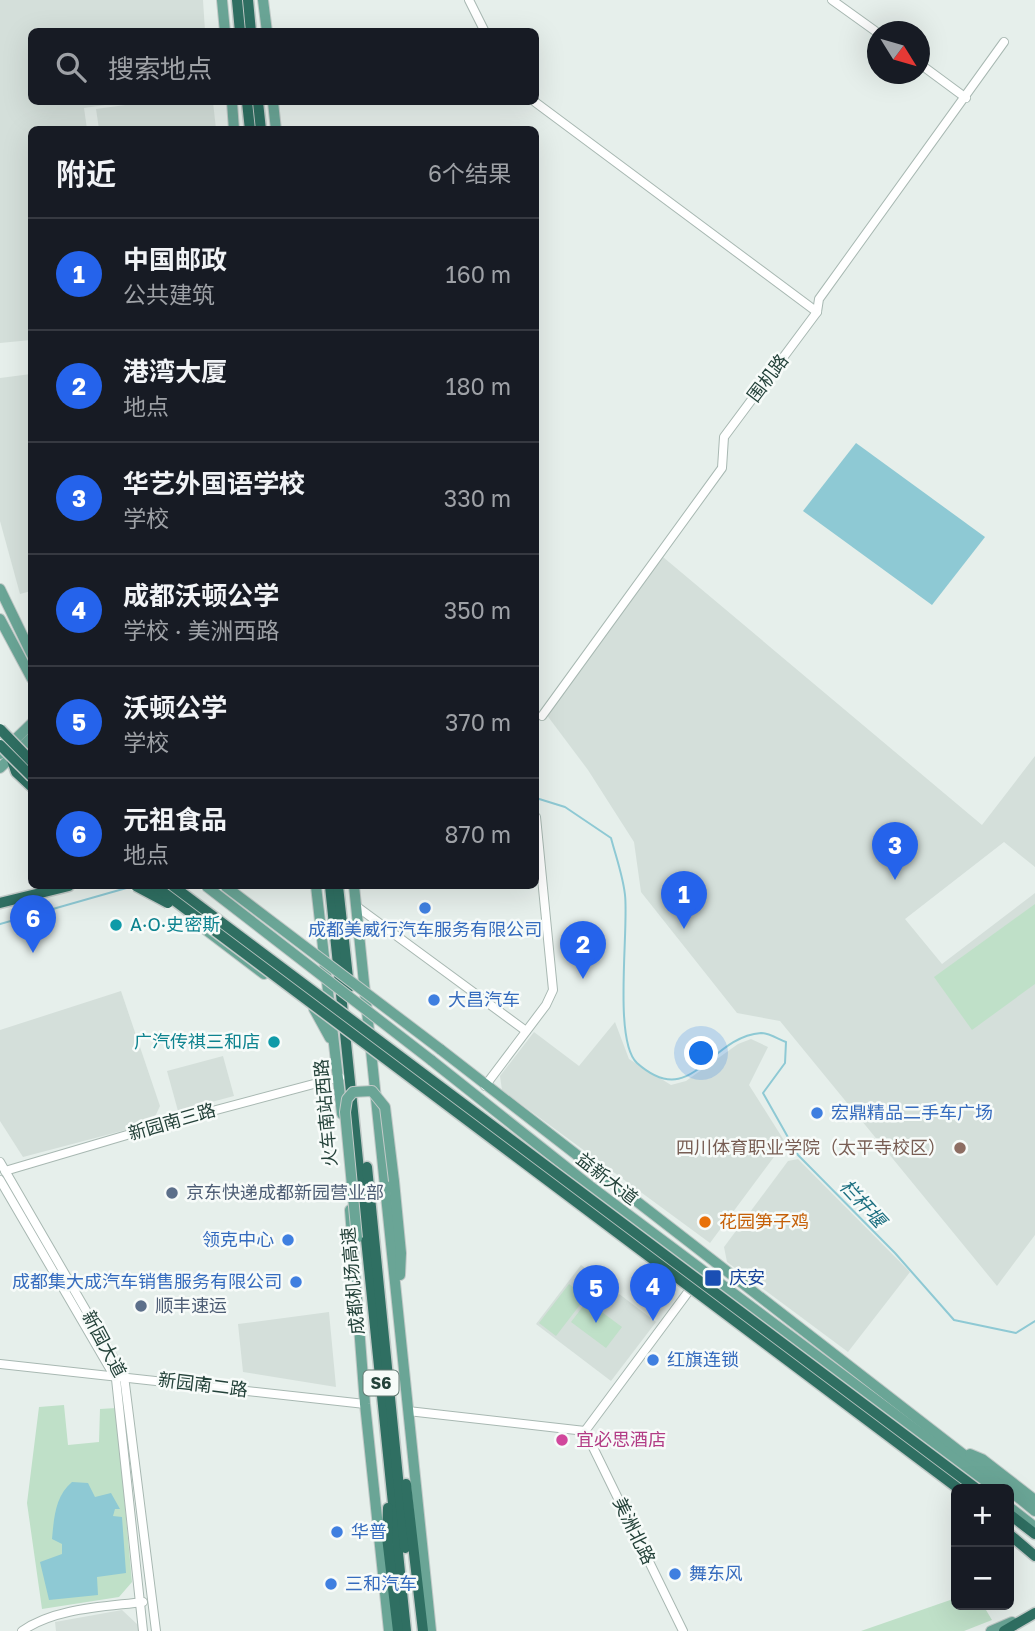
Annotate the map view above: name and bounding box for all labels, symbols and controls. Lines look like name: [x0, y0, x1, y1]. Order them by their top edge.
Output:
north arrow: [867, 21, 930, 84]
search box: [28, 28, 539, 105]
icon: search: [52, 48, 90, 86]
text: 搜索地点: [108, 53, 212, 84]
text: 附近: [56, 156, 116, 192]
text: 6个结果: [428, 159, 511, 187]
text: 中国邮政: [123, 244, 227, 275]
text: 1: [73, 260, 85, 288]
text: 160 m: [446, 260, 511, 288]
text: 公共建筑: [123, 280, 215, 308]
street label: 围机路: [742, 349, 792, 406]
text: 港湾大厦: [123, 356, 227, 387]
text: 2: [72, 372, 86, 400]
text: 180 m: [445, 372, 511, 400]
text: 地点: [123, 392, 169, 420]
text: 华艺外国语学校: [123, 468, 305, 499]
text: 3: [72, 484, 86, 512]
text: 330 m: [444, 484, 511, 512]
text: 学校: [123, 504, 169, 532]
text: 成都沃顿公学: [123, 580, 279, 611]
text: 4: [72, 596, 86, 624]
text: 350 m: [444, 596, 511, 624]
text: 学校 · 美洲西路: [123, 616, 279, 644]
text: 沃顿公学: [123, 692, 227, 723]
text: 5: [72, 708, 86, 736]
text: 370 m: [445, 708, 511, 736]
text: 学校: [123, 728, 169, 756]
text: 元祖食品: [123, 804, 227, 835]
text: 6: [72, 820, 86, 848]
text: 870 m: [444, 820, 511, 848]
pin: 3: [872, 822, 918, 880]
text: 地点: [123, 840, 169, 868]
pin: 1: [661, 871, 707, 929]
pin: 6: [10, 895, 56, 953]
marker: 成都美威行汽车服务有限公司: [417, 900, 433, 916]
place label: A·O·史密斯: [130, 913, 220, 935]
marker: A·O·史密斯: [108, 917, 124, 933]
place label: 成都美威行汽车服务有限公司: [308, 918, 542, 940]
pin: 2: [560, 921, 606, 979]
place label: 大昌汽车: [448, 988, 520, 1010]
marker: 大昌汽车: [426, 992, 442, 1008]
place label: 广汽传祺三和店: [134, 1030, 260, 1052]
marker: 广汽传祺三和店: [266, 1034, 282, 1050]
your location: [684, 1036, 718, 1070]
street label: 火车南站西路: [309, 1058, 341, 1168]
street label: 新园南三路: [125, 1098, 218, 1144]
place label: 宏鼎精品二手车广场: [831, 1101, 993, 1123]
marker: 宏鼎精品二手车广场: [809, 1105, 825, 1121]
place label: 四川体育职业学院（太平寺校区）: [676, 1136, 946, 1158]
marker: 四川体育职业学院（太平寺校区）: [952, 1140, 968, 1156]
street label: 益新大道: [572, 1147, 643, 1209]
water label: 栏杆堰: [836, 1174, 893, 1234]
place label: 京东快递成都新园营业部: [186, 1181, 384, 1203]
marker: 京东快递成都新园营业部: [164, 1185, 180, 1201]
place label: 花园笋子鸡: [719, 1210, 809, 1232]
marker: 花园笋子鸡: [697, 1214, 713, 1230]
street label: 成都机场高速: [336, 1226, 368, 1336]
place label: 领克中心: [202, 1228, 274, 1250]
marker: 领克中心: [280, 1232, 296, 1248]
pin: 4: [630, 1263, 676, 1321]
pin: 5: [573, 1265, 619, 1323]
place label: 庆安: [729, 1266, 765, 1288]
marker: 庆安: [703, 1268, 723, 1288]
place label: 成都集大成汽车销售服务有限公司: [12, 1270, 282, 1292]
marker: 成都集大成汽车销售服务有限公司: [288, 1274, 304, 1290]
place label: 顺丰速运: [155, 1294, 227, 1316]
marker: 顺丰速运: [133, 1298, 149, 1314]
street label: 新园大道: [78, 1307, 131, 1380]
place label: 红旗连锁: [667, 1348, 739, 1370]
marker: 红旗连锁: [645, 1352, 661, 1368]
street label: 新园南二路: [157, 1368, 249, 1400]
road number: S6: [364, 1371, 398, 1396]
place label: 宜必思酒店: [576, 1428, 666, 1450]
marker: 宜必思酒店: [554, 1432, 570, 1448]
map controls: [951, 1484, 1014, 1610]
button: +: [951, 1484, 1014, 1547]
street label: 美洲北路: [609, 1493, 661, 1568]
place label: 华普: [351, 1520, 387, 1542]
marker: 华普: [329, 1524, 345, 1540]
button: −: [951, 1547, 1014, 1610]
place label: 舞东风: [689, 1562, 743, 1584]
marker: 舞东风: [667, 1566, 683, 1582]
place label: 三和汽车: [345, 1572, 417, 1594]
marker: 三和汽车: [323, 1576, 339, 1592]

